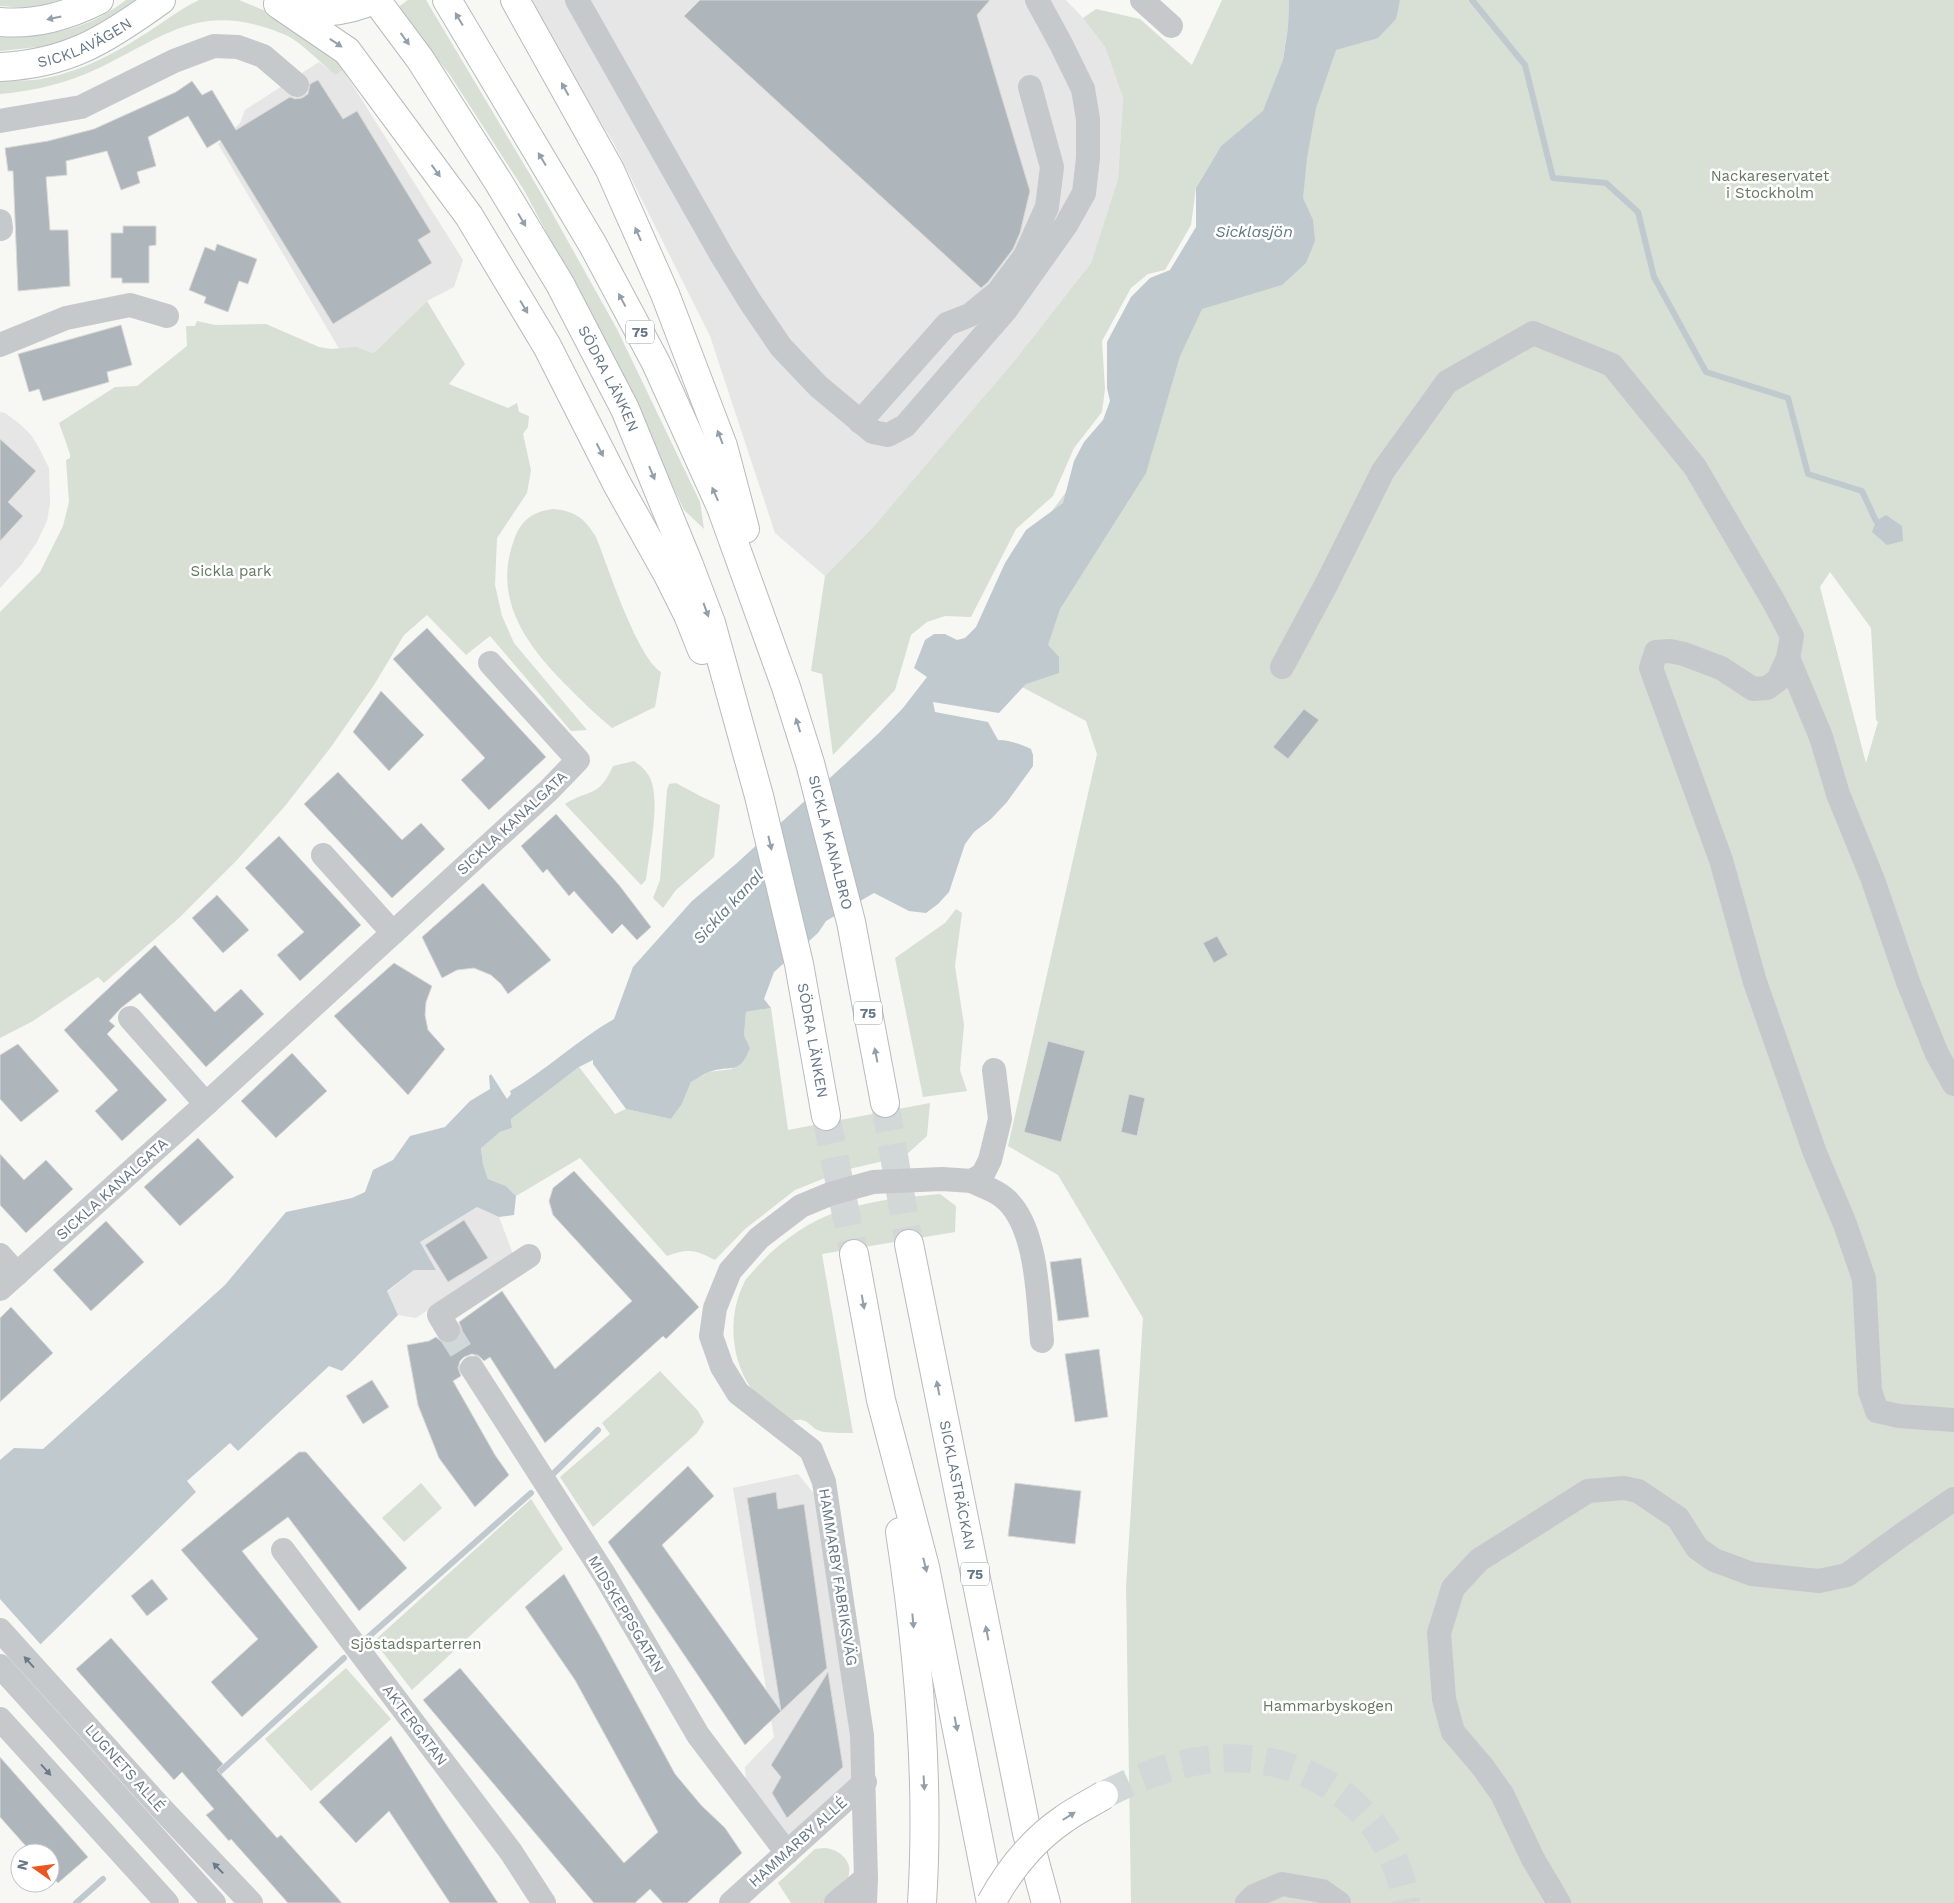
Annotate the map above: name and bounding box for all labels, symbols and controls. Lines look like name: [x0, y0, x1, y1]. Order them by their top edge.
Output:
one-way arrow: [454, 12, 463, 25]
street label: SICKLAVÄGEN: [36, 14, 135, 71]
one-way arrow: [46, 14, 61, 22]
one-way arrow: [400, 32, 410, 46]
one-way arrow: [329, 38, 343, 48]
one-way arrow: [561, 81, 569, 96]
one-way arrow: [538, 151, 546, 166]
one-way arrow: [430, 164, 441, 177]
park label: Nackareservatet i Stockholm: [1711, 167, 1830, 202]
one-way arrow: [517, 213, 526, 226]
water label: Sicklasjön: [1215, 222, 1293, 241]
one-way arrow: [634, 227, 642, 241]
one-way arrow: [618, 292, 626, 307]
one-way arrow: [519, 300, 528, 313]
road number: 75: [626, 321, 654, 344]
street label: SÖDRA LÄNKEN: [574, 323, 642, 434]
one-way arrow: [716, 429, 724, 444]
one-way arrow: [596, 443, 604, 458]
one-way arrow: [648, 466, 656, 480]
one-way arrow: [710, 487, 718, 501]
park label: Sickla park: [191, 562, 272, 580]
one-way arrow: [702, 603, 710, 618]
one-way arrow: [794, 718, 801, 733]
street label: SICKLA KANALGATA: [453, 767, 571, 879]
street label: SICKLA KANALBRO: [804, 773, 856, 912]
one-way arrow: [767, 835, 775, 850]
water label: Sickla kanal: [689, 866, 767, 948]
street label: SÖDRA LÄNKEN: [794, 982, 832, 1099]
road number: 75: [854, 1001, 882, 1024]
one-way arrow: [872, 1048, 880, 1063]
street label: SICKLA KANALGATA: [53, 1134, 172, 1244]
one-way arrow: [859, 1294, 867, 1309]
one-way arrow: [934, 1379, 942, 1395]
street label: SICKLASTRÄCKAN: [936, 1419, 979, 1552]
street label: HAMMARBY FABRIKSVÄG: [815, 1487, 861, 1667]
street label: MIDSKEPPSGATAN: [584, 1552, 668, 1676]
one-way arrow: [921, 1558, 929, 1573]
road number: 75: [961, 1562, 989, 1586]
one-way arrow: [909, 1613, 917, 1629]
one-way arrow: [983, 1626, 991, 1641]
park label: Sjöstadsparterren: [351, 1635, 481, 1653]
one-way arrow: [23, 1657, 35, 1669]
street label: AKTERGATAN: [379, 1681, 451, 1769]
park label: Hammarbyskogen: [1263, 1697, 1393, 1715]
one-way arrow: [953, 1717, 961, 1733]
street label: LUGNETS ALLÉ: [81, 1721, 169, 1815]
one-way arrow: [41, 1763, 52, 1776]
one-way arrow: [920, 1775, 928, 1791]
street label: HAMMARBY ALLÉ: [745, 1793, 851, 1891]
one-way arrow: [1063, 1811, 1076, 1820]
north arrow: [10, 1843, 60, 1893]
text: N: [13, 1858, 31, 1872]
one-way arrow: [212, 1862, 224, 1874]

